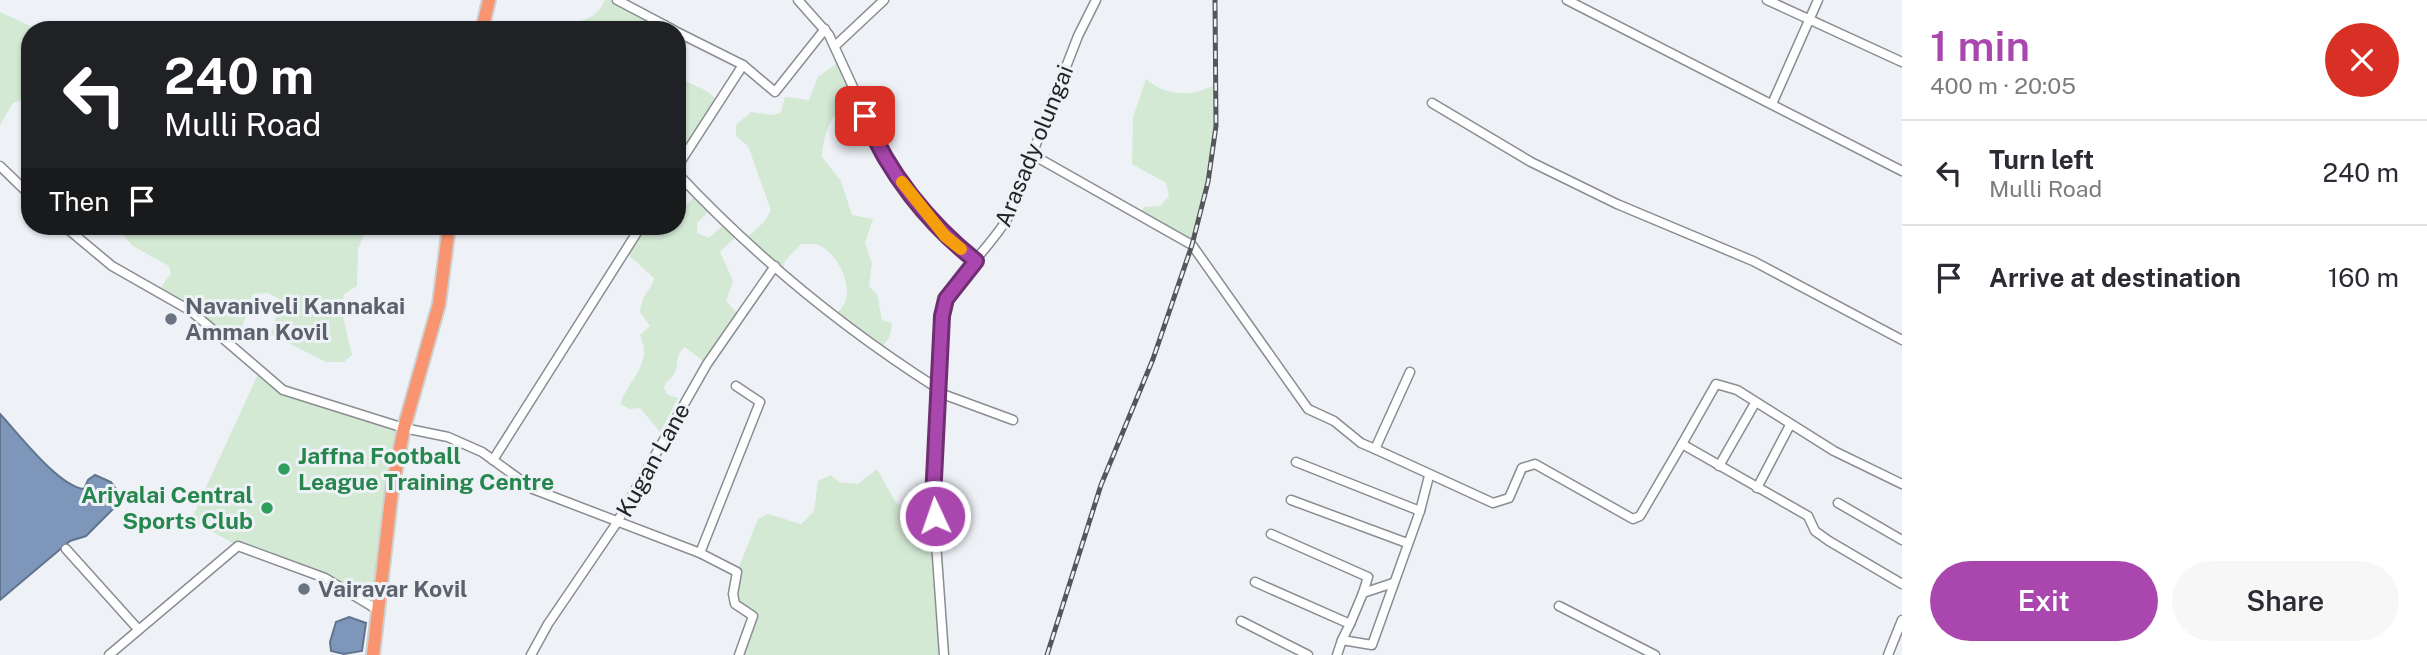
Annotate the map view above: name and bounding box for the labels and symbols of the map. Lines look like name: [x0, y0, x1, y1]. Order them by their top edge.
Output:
street label: Arasady olungai: [989, 61, 1078, 231]
pin: [835, 86, 895, 146]
place label: Navaniveli Kannakai Amman Kovil: [185, 292, 405, 345]
marker: Navaniveli Kannakai Amman Kovil: [163, 311, 179, 327]
street label: Kugan Lane: [610, 398, 695, 521]
place label: Jaffna Football League Training Centre: [298, 442, 554, 495]
marker: Jaffna Football League Training Centre: [276, 461, 292, 477]
position arrow: [898, 479, 972, 553]
place label: Ariyalai Central Sports Club: [81, 481, 253, 534]
marker: Ariyalai Central Sports Club: [259, 500, 275, 516]
place label: Vairavar Kovil: [318, 575, 468, 602]
marker: Vairavar Kovil: [296, 581, 312, 597]

